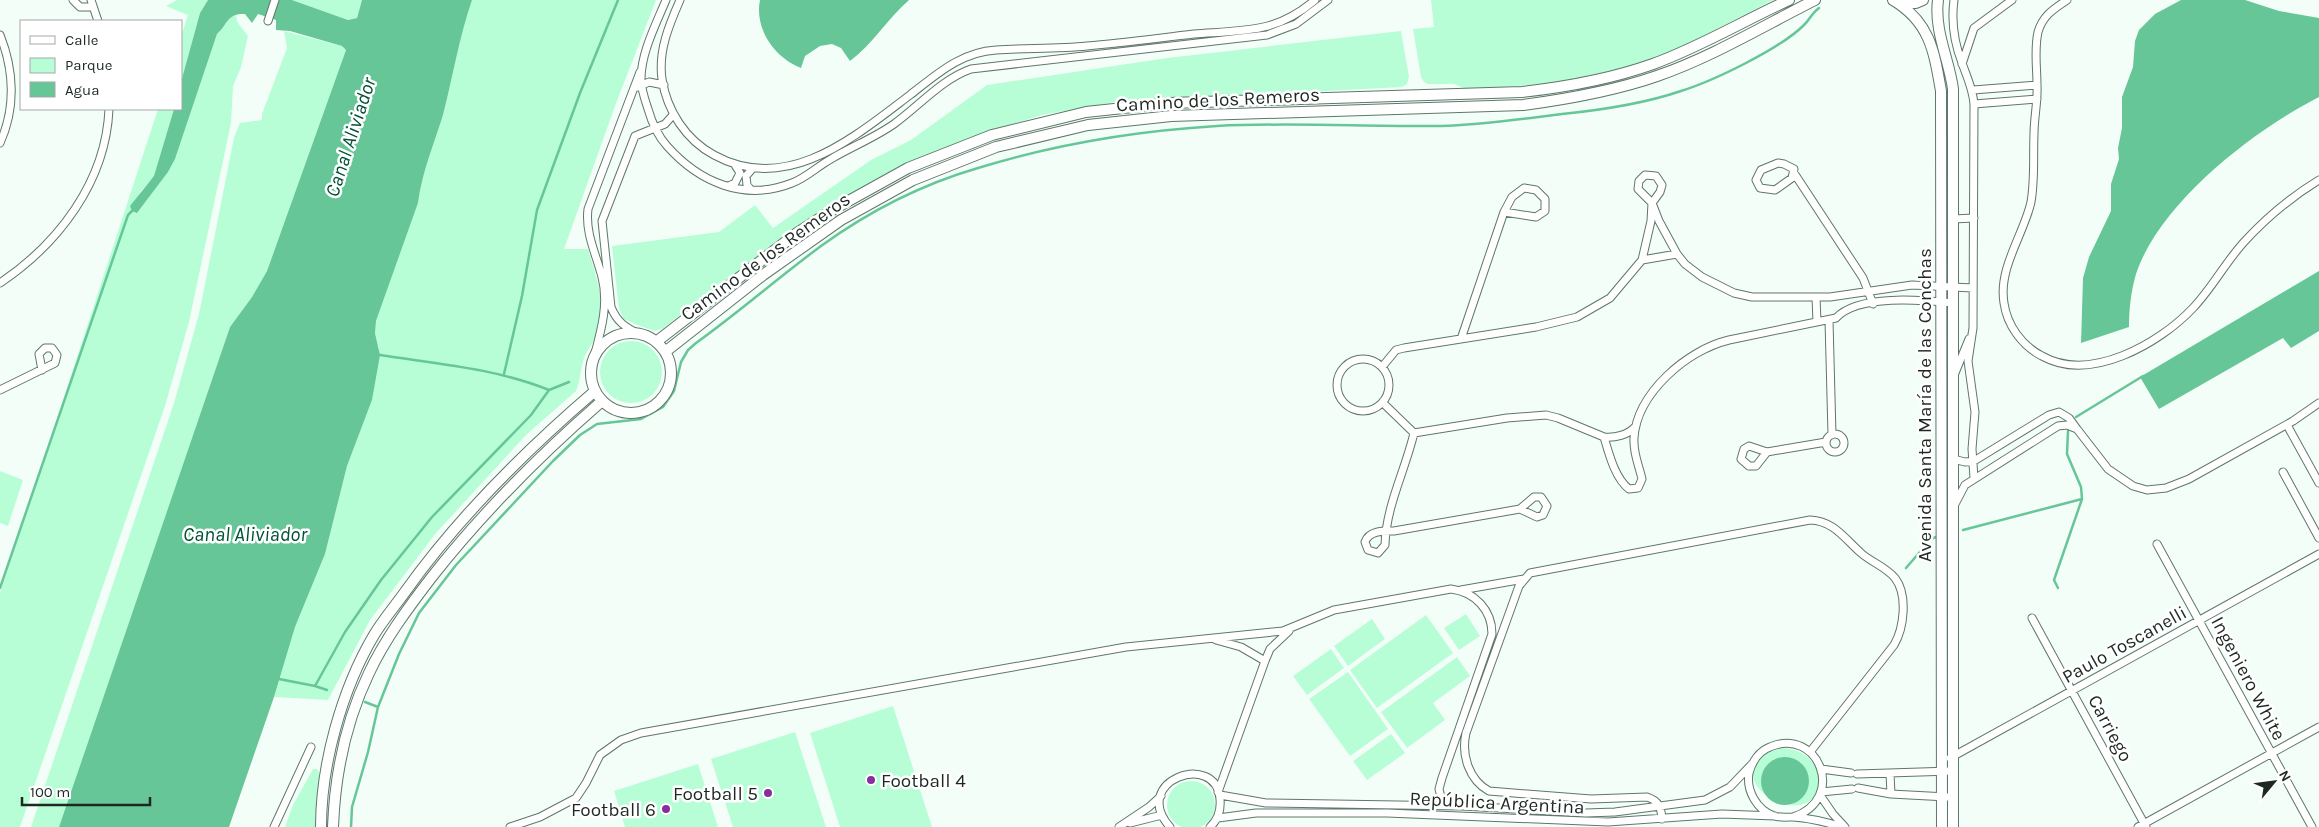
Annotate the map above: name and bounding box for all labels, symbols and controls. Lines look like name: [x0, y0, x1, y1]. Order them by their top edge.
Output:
legend: [20, 20, 182, 110]
text: Calle: [65, 31, 99, 49]
text: Parque: [65, 56, 113, 74]
water label: Canal Aliviador: [320, 74, 381, 200]
text: Agua: [65, 81, 99, 99]
street label: Camino de los Remeros: [1116, 84, 1320, 116]
street label: Camino de los Remeros: [677, 188, 854, 326]
street label: Avenida Santa María de las Conchas: [1914, 248, 1936, 562]
water label: Canal Aliviador: [183, 523, 308, 546]
street label: Paulo Toscanelli: [2058, 602, 2191, 688]
street label: Ingeniero White: [2206, 613, 2290, 744]
street label: Carriego: [2083, 691, 2137, 766]
north arrow: [2249, 757, 2299, 807]
text: N: [2275, 767, 2295, 784]
place label: Football 4: [881, 770, 966, 792]
scale bar: [22, 774, 150, 806]
marker: Football 4: [865, 774, 877, 786]
text: 100 m: [30, 783, 70, 801]
place label: Football 5: [673, 783, 758, 805]
marker: Football 5: [762, 787, 774, 799]
street label: República Argentina: [1409, 787, 1585, 819]
place label: Football 6: [571, 799, 656, 821]
marker: Football 6: [660, 803, 672, 815]

